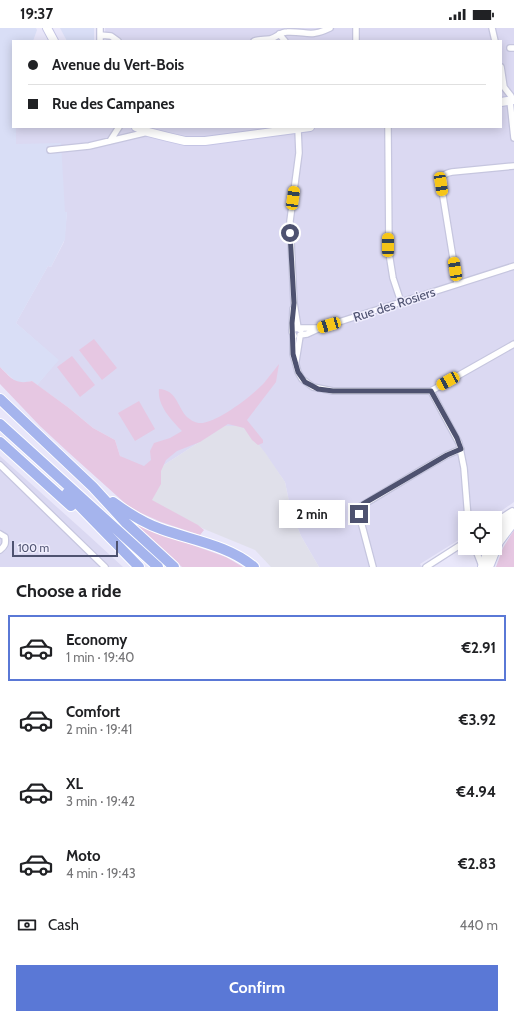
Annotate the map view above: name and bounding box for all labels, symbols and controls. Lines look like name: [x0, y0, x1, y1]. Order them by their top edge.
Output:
text: 19:37: [20, 5, 53, 23]
text: Avenue du Vert-Bois: [52, 56, 184, 74]
text: Rue des Campanes: [52, 95, 175, 113]
car: [433, 171, 449, 197]
car: [285, 185, 301, 211]
route start: [281, 224, 299, 242]
car: [382, 233, 394, 257]
car: [447, 256, 463, 282]
street label: Rue des Rosiers: [351, 283, 438, 325]
car: [316, 316, 342, 334]
car: [435, 370, 461, 392]
callout: 2 min: [279, 500, 345, 528]
route end: [350, 505, 368, 523]
text: 2 min: [296, 506, 328, 522]
map controls: [458, 511, 502, 555]
button: locate: [458, 511, 502, 555]
scale bar: [12, 539, 118, 558]
text: 100 m: [18, 541, 49, 555]
text: Choose a ride: [16, 580, 121, 602]
icon: car: [18, 630, 54, 666]
text: Economy: [66, 631, 127, 649]
text: €2.91: [461, 639, 496, 657]
text: 1 min · 19:40: [66, 649, 134, 665]
icon: car: [18, 702, 54, 738]
text: Comfort: [66, 703, 120, 721]
text: €3.92: [459, 711, 496, 729]
text: 2 min · 19:41: [66, 721, 132, 737]
icon: car: [18, 774, 54, 810]
text: XL: [66, 775, 83, 793]
text: €4.94: [456, 783, 496, 801]
text: 3 min · 19:42: [66, 793, 135, 809]
icon: car: [18, 846, 54, 882]
text: Moto: [66, 847, 100, 865]
text: €2.83: [458, 855, 496, 873]
text: 4 min · 19:43: [66, 865, 136, 881]
icon: cash: [16, 914, 38, 936]
text: Cash: [48, 916, 79, 934]
text: 440 m: [460, 917, 498, 933]
button: Confirm: [16, 965, 498, 1011]

